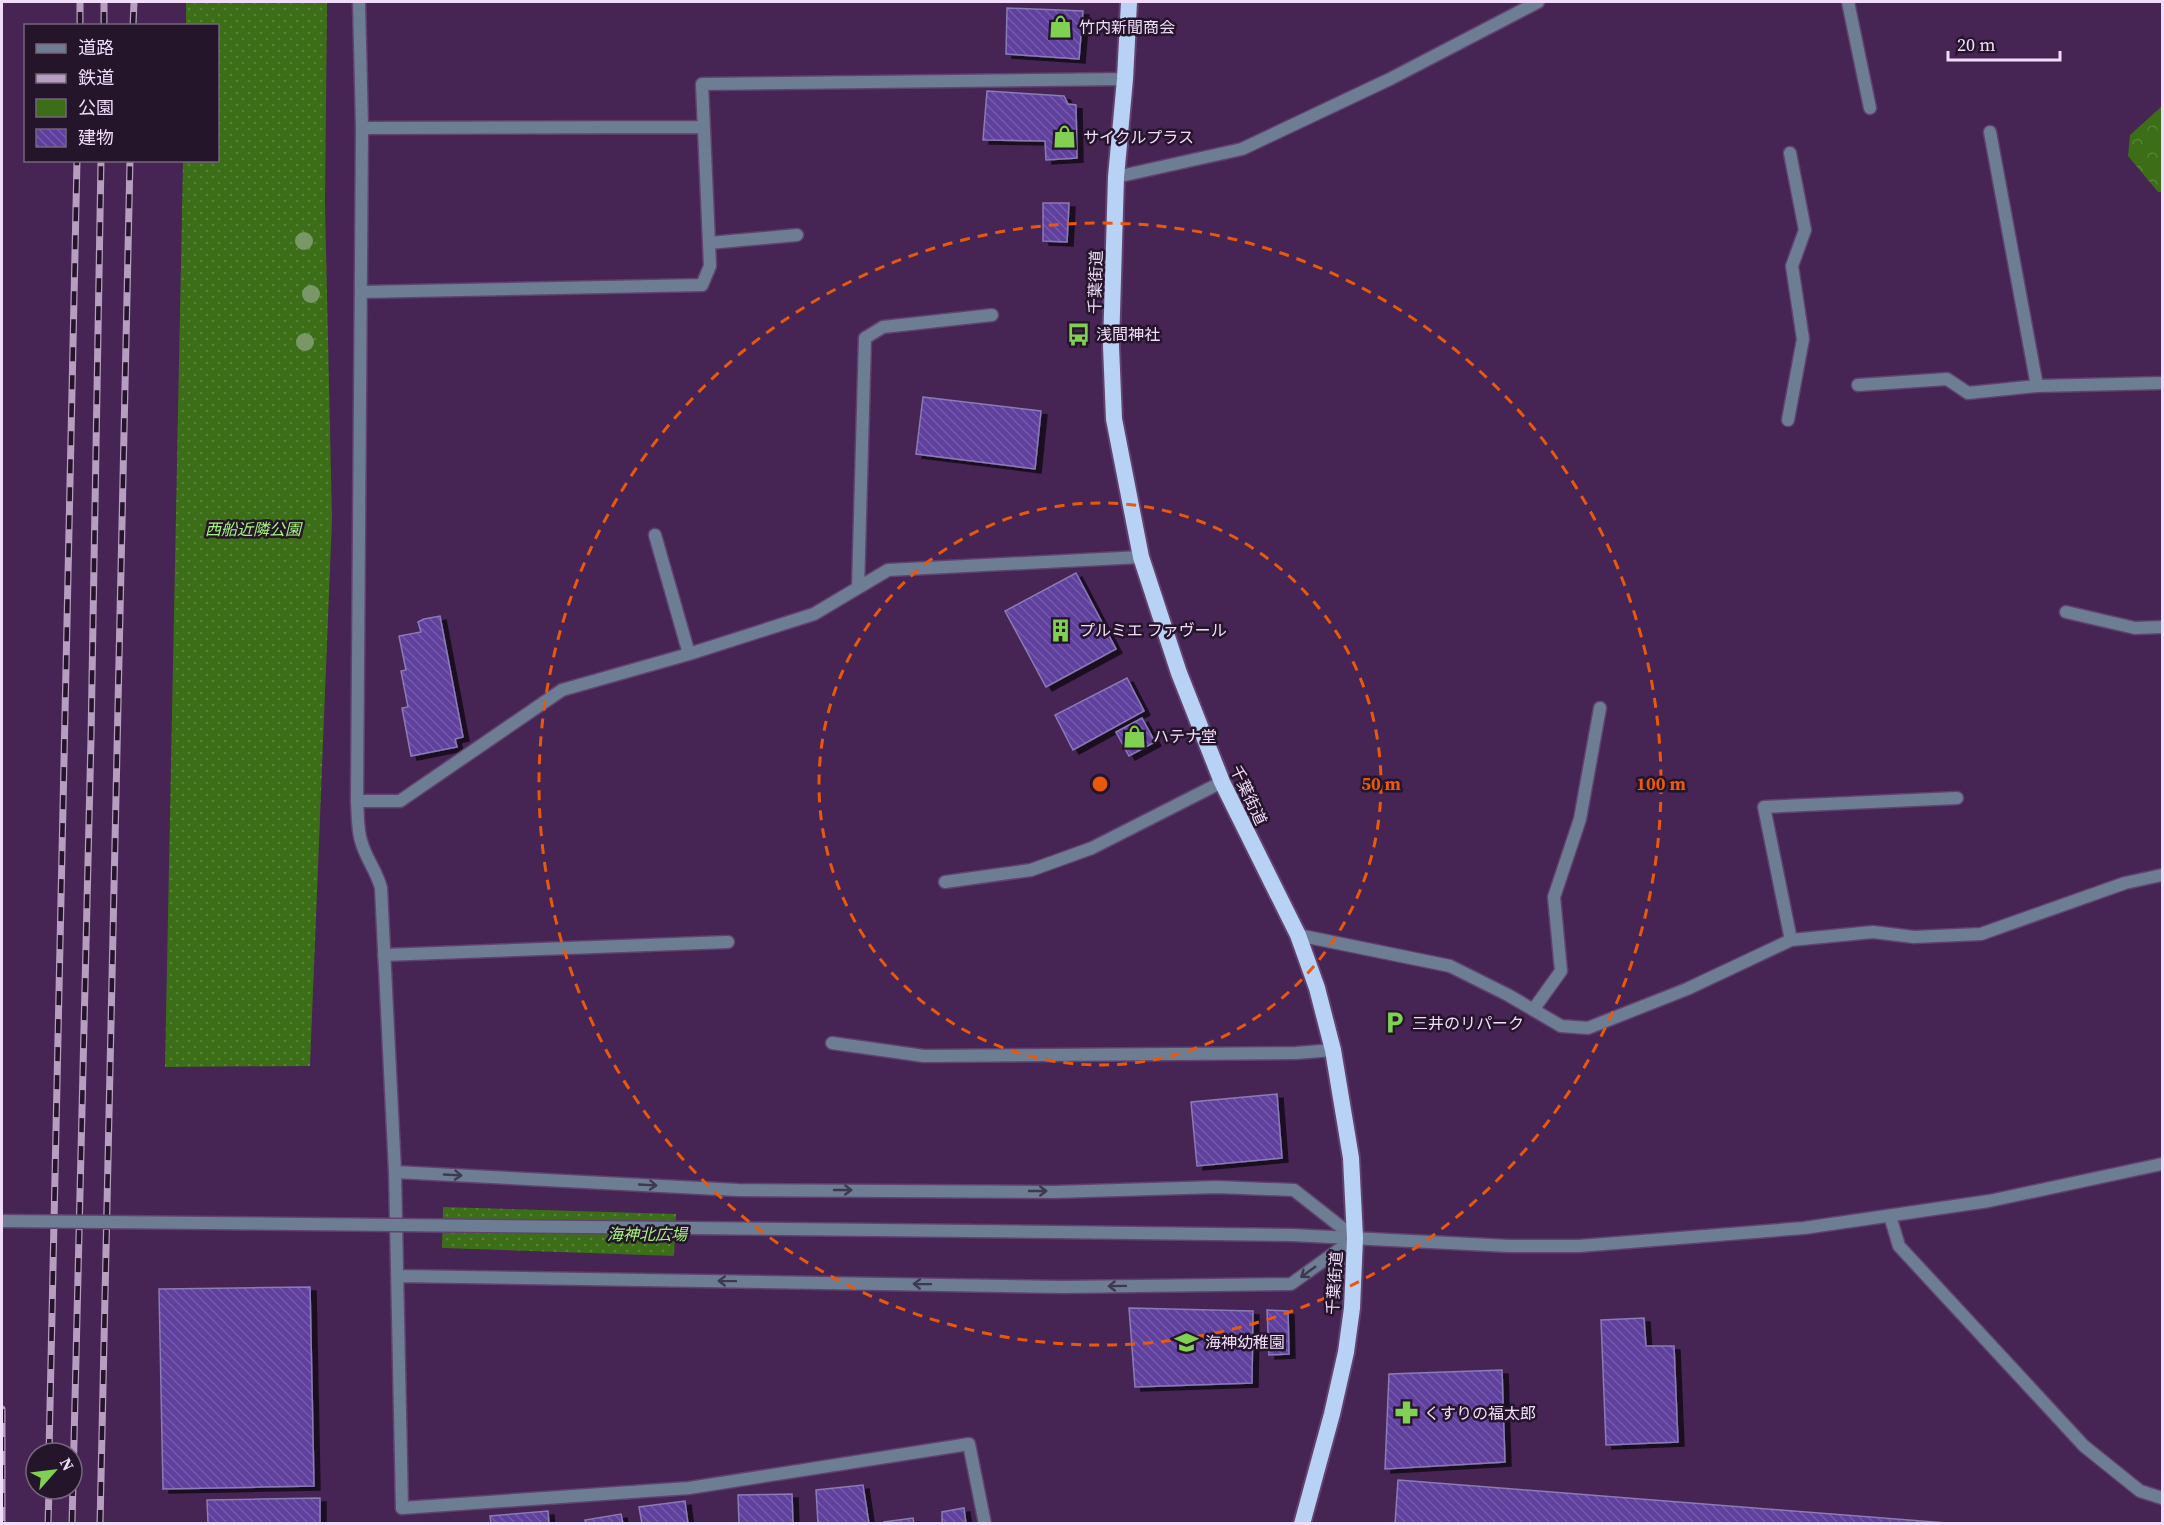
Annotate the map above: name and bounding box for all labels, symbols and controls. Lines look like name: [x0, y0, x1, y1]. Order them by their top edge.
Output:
shop icon: 竹内新聞商会: [1048, 14, 1074, 40]
place label: 竹内新聞商会: [1079, 16, 1175, 38]
legend: [24, 24, 219, 162]
scale bar: [1948, 24, 2060, 62]
text: 20 m: [1957, 32, 1995, 57]
text: 道路: [78, 35, 114, 60]
text: 鉄道: [78, 65, 114, 90]
text: 公園: [78, 95, 114, 120]
shop icon: サイクルプラス: [1052, 124, 1078, 150]
text: 建物: [78, 125, 114, 150]
place label: サイクルプラス: [1083, 126, 1194, 148]
street label: 千葉街道: [1083, 250, 1107, 314]
bus stop icon: 浅間神社: [1065, 321, 1091, 347]
place label: 浅間神社: [1096, 323, 1160, 345]
park label: 西船近隣公園: [205, 518, 303, 540]
building icon: プルミエ ファヴール: [1048, 617, 1074, 643]
place label: プルミエ ファヴール: [1079, 619, 1227, 641]
shop icon: ハテナ堂: [1122, 723, 1148, 749]
place label: ハテナ堂: [1153, 725, 1217, 747]
street label: 千葉街道: [1226, 761, 1272, 829]
text: 50 m: [1361, 771, 1401, 796]
text: 100 m: [1636, 771, 1686, 796]
centre of rings: [1090, 774, 1110, 794]
parking icon: 三井のリパーク: [1381, 1010, 1407, 1036]
place label: 三井のリパーク: [1412, 1012, 1524, 1034]
one-way arrow: [443, 1169, 463, 1180]
one-way arrow: [637, 1179, 657, 1190]
one-way arrow: [832, 1184, 852, 1196]
one-way arrow: [1027, 1186, 1047, 1197]
park label: 海神北広場: [607, 1223, 689, 1245]
street label: 千葉街道: [1321, 1250, 1347, 1316]
one-way arrow: [1300, 1266, 1316, 1278]
one-way arrow: [717, 1275, 737, 1287]
one-way arrow: [912, 1278, 932, 1290]
one-way arrow: [1107, 1280, 1127, 1292]
school or university icon: 海神幼稚園: [1174, 1329, 1200, 1355]
place label: 海神幼稚園: [1205, 1331, 1285, 1353]
pharmacy icon: くすりの福太郎: [1393, 1400, 1419, 1426]
place label: くすりの福太郎: [1424, 1402, 1536, 1424]
north arrow: [24, 1441, 84, 1501]
text: N: [55, 1454, 80, 1475]

